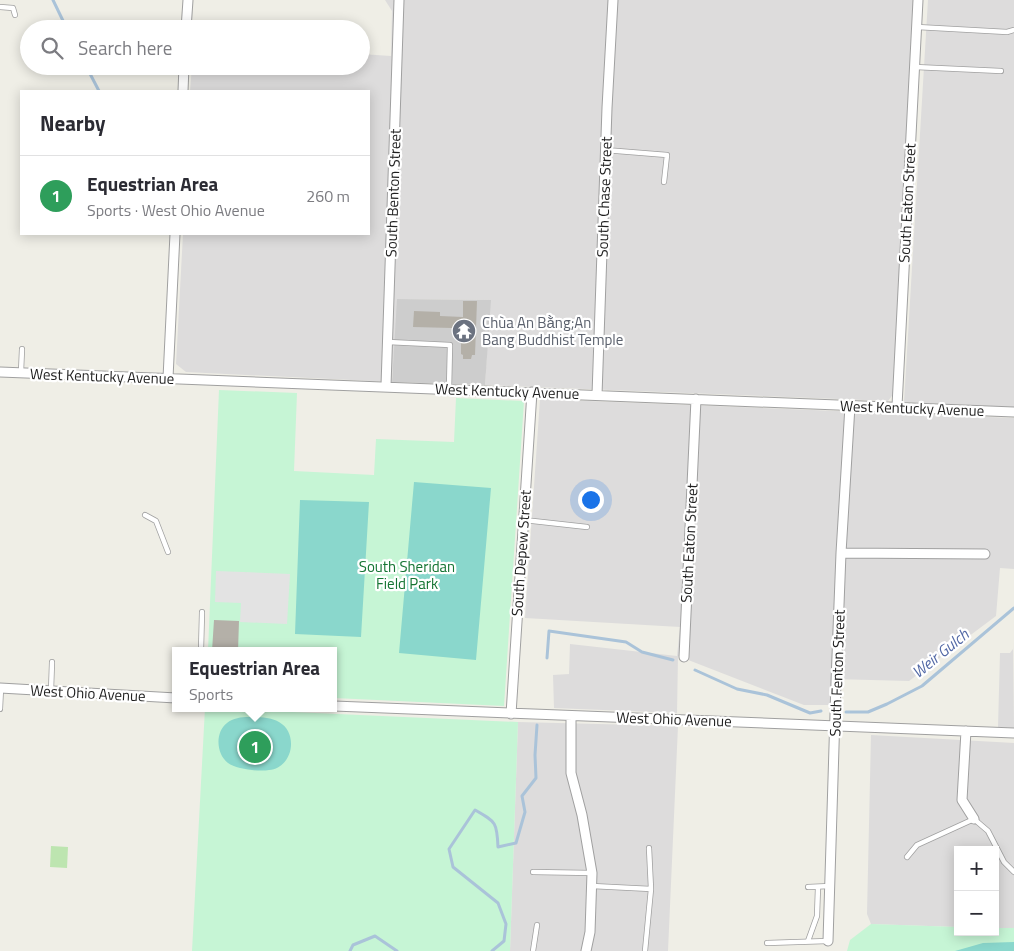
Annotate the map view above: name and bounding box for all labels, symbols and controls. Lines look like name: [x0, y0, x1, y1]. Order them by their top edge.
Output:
search box: [20, 20, 370, 75]
text: Search here: [78, 33, 172, 62]
icon: search: [38, 34, 66, 62]
text: Nearby: [40, 107, 105, 139]
street label: South Benton Street: [379, 128, 407, 258]
street label: South Chase Street: [590, 135, 618, 258]
street label: South Eaton Street: [892, 142, 922, 263]
text: Equestrian Area: [87, 169, 218, 198]
text: 1: [52, 184, 60, 208]
text: 260 m: [306, 184, 350, 208]
text: Sports · West Ohio Avenue: [87, 198, 265, 222]
place label: Chùa An Bằng;An Bang Buddhist Temple: [482, 311, 623, 351]
temple icon: Chùa An Bằng;An Bang Buddhist Temple: [451, 318, 477, 344]
street label: West Kentucky Avenue: [29, 362, 175, 390]
street label: West Kentucky Avenue: [434, 377, 580, 405]
street label: West Kentucky Avenue: [839, 394, 985, 422]
street label: South Eaton Street: [674, 482, 704, 603]
your location: [578, 487, 604, 513]
street label: South Depew Street: [505, 488, 537, 617]
park label: South Sheridan Field Park: [359, 555, 455, 595]
street label: South Fenton Street: [823, 608, 851, 737]
water label: Weir Gulch: [906, 622, 974, 683]
popup: [172, 647, 337, 712]
text: Equestrian Area: [189, 653, 320, 682]
street label: West Ohio Avenue: [30, 678, 146, 708]
text: Sports: [189, 682, 233, 706]
street label: West Ohio Avenue: [616, 705, 732, 733]
pin: 1: [239, 728, 271, 766]
map controls: [954, 846, 999, 936]
button: +: [954, 846, 999, 891]
button: −: [954, 891, 999, 936]

